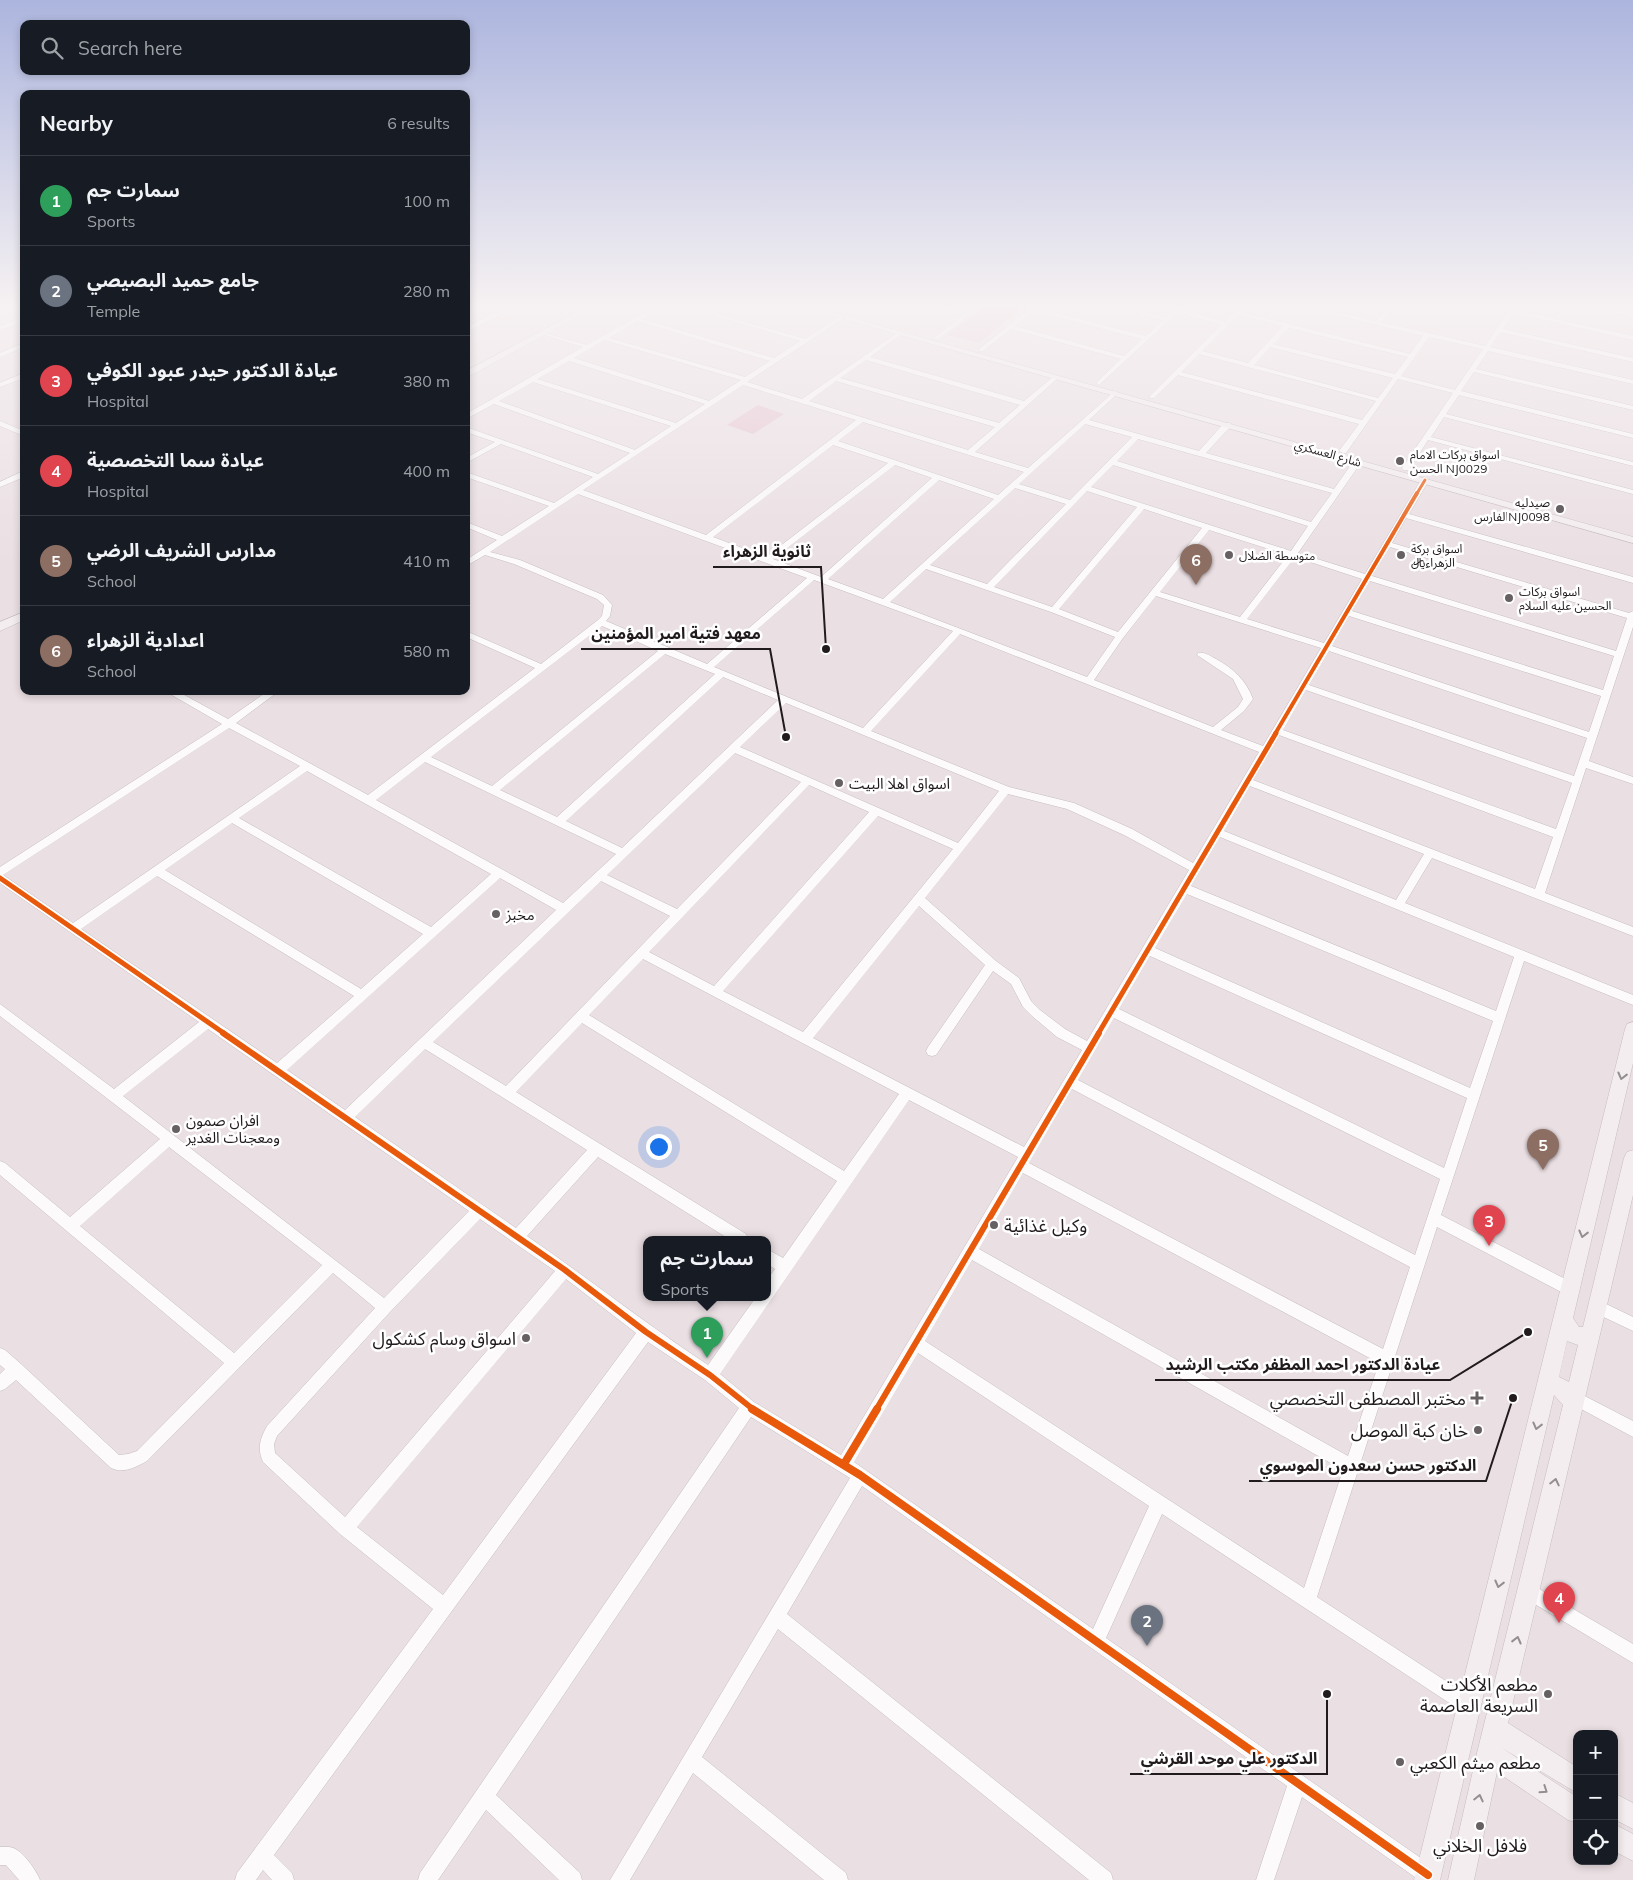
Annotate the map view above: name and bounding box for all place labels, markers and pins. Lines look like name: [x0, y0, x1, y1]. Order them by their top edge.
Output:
place label: اسواق بركات الامام الحسن NJ0029: [1410, 447, 1500, 476]
marker: اسواق بركات الامام الحسن NJ0029: [1394, 455, 1406, 467]
place label: صيدليه الفارسNJ0098: [1474, 495, 1550, 524]
marker: صيدليه الفارسNJ0098: [1554, 503, 1566, 515]
callout: ثانوية الزهراء: [713, 536, 821, 567]
place label: اسواق بركة الزهراء﷼: [1411, 541, 1463, 570]
pin: 6: [1180, 544, 1212, 585]
place label: متوسطة الضلال: [1239, 548, 1315, 563]
marker: متوسطة الضلال: [1223, 549, 1235, 561]
marker: اسواق بركة الزهراء﷼: [1395, 549, 1407, 561]
place label: اسواق بركات الحسين عليه السلام: [1519, 584, 1612, 615]
marker: اسواق بركات الحسين عليه السلام: [1503, 592, 1515, 604]
callout: معهد فتية امير المؤمنين: [581, 618, 770, 649]
place label: اسواق اهلا البيت: [849, 774, 950, 793]
marker: اسواق اهلا البيت: [833, 777, 845, 789]
place label: مخبز: [505, 905, 535, 924]
marker: مخبز: [490, 908, 502, 920]
place label: افران صمون ومعجنات الغدير: [185, 1111, 280, 1147]
marker: افران صمون ومعجنات الغدير: [170, 1123, 182, 1135]
pin: 5: [1527, 1129, 1559, 1170]
pin: 3: [1473, 1205, 1505, 1246]
place label: وكيل غذائية: [1004, 1214, 1087, 1237]
marker: وكيل غذائية: [988, 1219, 1000, 1231]
pin: 1: [691, 1317, 723, 1358]
place label: اسواق وسام كشكول: [373, 1327, 516, 1353]
marker: اسواق وسام كشكول: [520, 1332, 532, 1344]
callout: عيادة الدكتور احمد المظفر مكتب الرشيد: [1155, 1349, 1450, 1380]
place label: مختبر المصطفى التخصصي: [1270, 1387, 1466, 1412]
marker: مختبر المصطفى التخصصي: [1470, 1391, 1484, 1405]
place label: خان كبة الموصل: [1351, 1419, 1468, 1442]
marker: خان كبة الموصل: [1472, 1424, 1484, 1436]
callout: الدكتور حسن سعدون الموسوي: [1249, 1450, 1486, 1481]
pin: 4: [1543, 1582, 1575, 1623]
pin: 2: [1131, 1605, 1163, 1646]
place label: مطعم الأكلات السريعة العاصمة: [1420, 1673, 1538, 1717]
marker: مطعم الأكلات السريعة العاصمة: [1542, 1688, 1554, 1700]
callout: الدكتور علي موحد القرشي: [1130, 1743, 1327, 1774]
place label: مطعم ميثم الكعبي: [1410, 1751, 1541, 1776]
marker: مطعم ميثم الكعبي: [1394, 1756, 1406, 1768]
marker: فلافل الخلاني: [1474, 1820, 1486, 1832]
place label: فلافل الخلاني: [1433, 1834, 1527, 1859]

